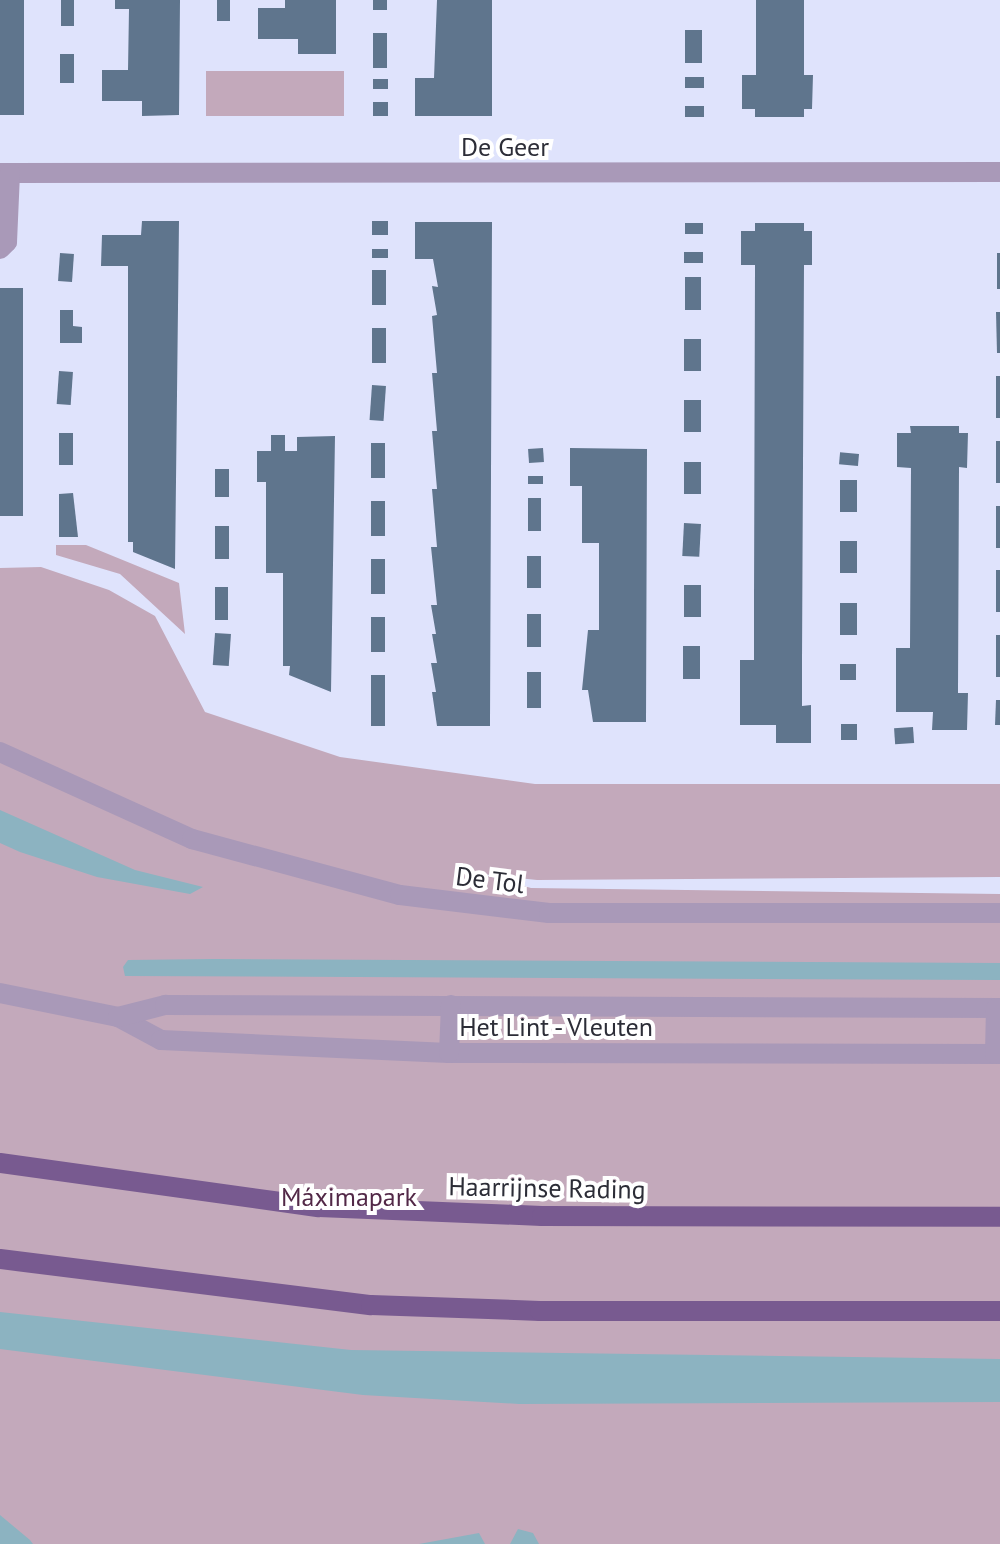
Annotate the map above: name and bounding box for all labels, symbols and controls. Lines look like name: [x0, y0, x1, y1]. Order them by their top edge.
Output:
street label: De Geer: [461, 131, 549, 163]
street label: De Tol: [453, 860, 527, 900]
street label: Het Lint - Vleuten: [457, 1011, 655, 1043]
street label: Haarrijnse Rading: [448, 1171, 646, 1205]
park label: Máximapark: [281, 1181, 417, 1213]

